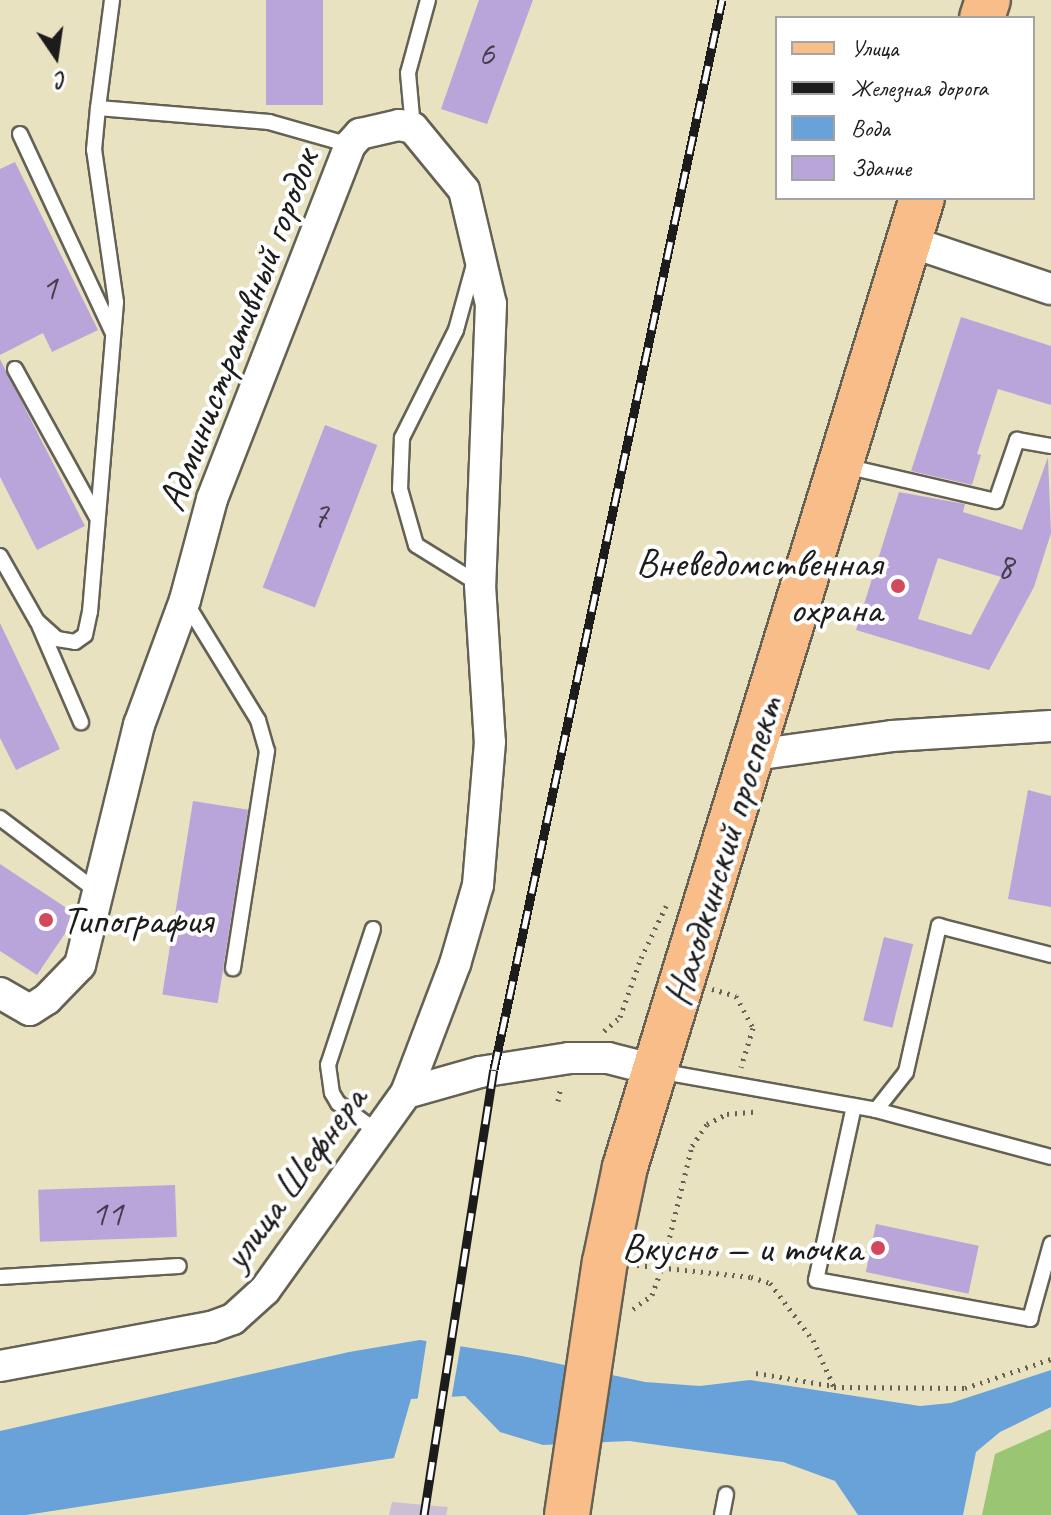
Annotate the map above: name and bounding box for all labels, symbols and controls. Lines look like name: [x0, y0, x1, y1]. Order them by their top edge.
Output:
north arrow: [16, 16, 96, 96]
legend: [775, 16, 1035, 200]
house number: 6: [478, 32, 494, 76]
text: Улица: [851, 33, 899, 63]
text: С: [53, 65, 70, 94]
text: Железная дорога: [851, 73, 988, 103]
text: Вода: [851, 113, 890, 143]
street label: Административный городок: [147, 143, 329, 517]
text: Здание: [851, 153, 911, 183]
house number: 1: [41, 266, 57, 310]
house number: 7: [312, 494, 328, 538]
place label: Вневедомственная охрана: [636, 539, 882, 633]
house number: 8: [997, 545, 1013, 589]
marker: Вневедомственная охрана: [889, 577, 907, 595]
street label: Находкинский проспект: [653, 690, 793, 1012]
place label: Типография: [62, 896, 213, 944]
marker: Типография: [37, 911, 55, 929]
street label: улица Шефнера: [212, 1078, 376, 1278]
house number: 11: [91, 1192, 123, 1236]
place label: Вкусно — и точка: [621, 1224, 862, 1272]
marker: Вкусно — и точка: [869, 1239, 887, 1257]

